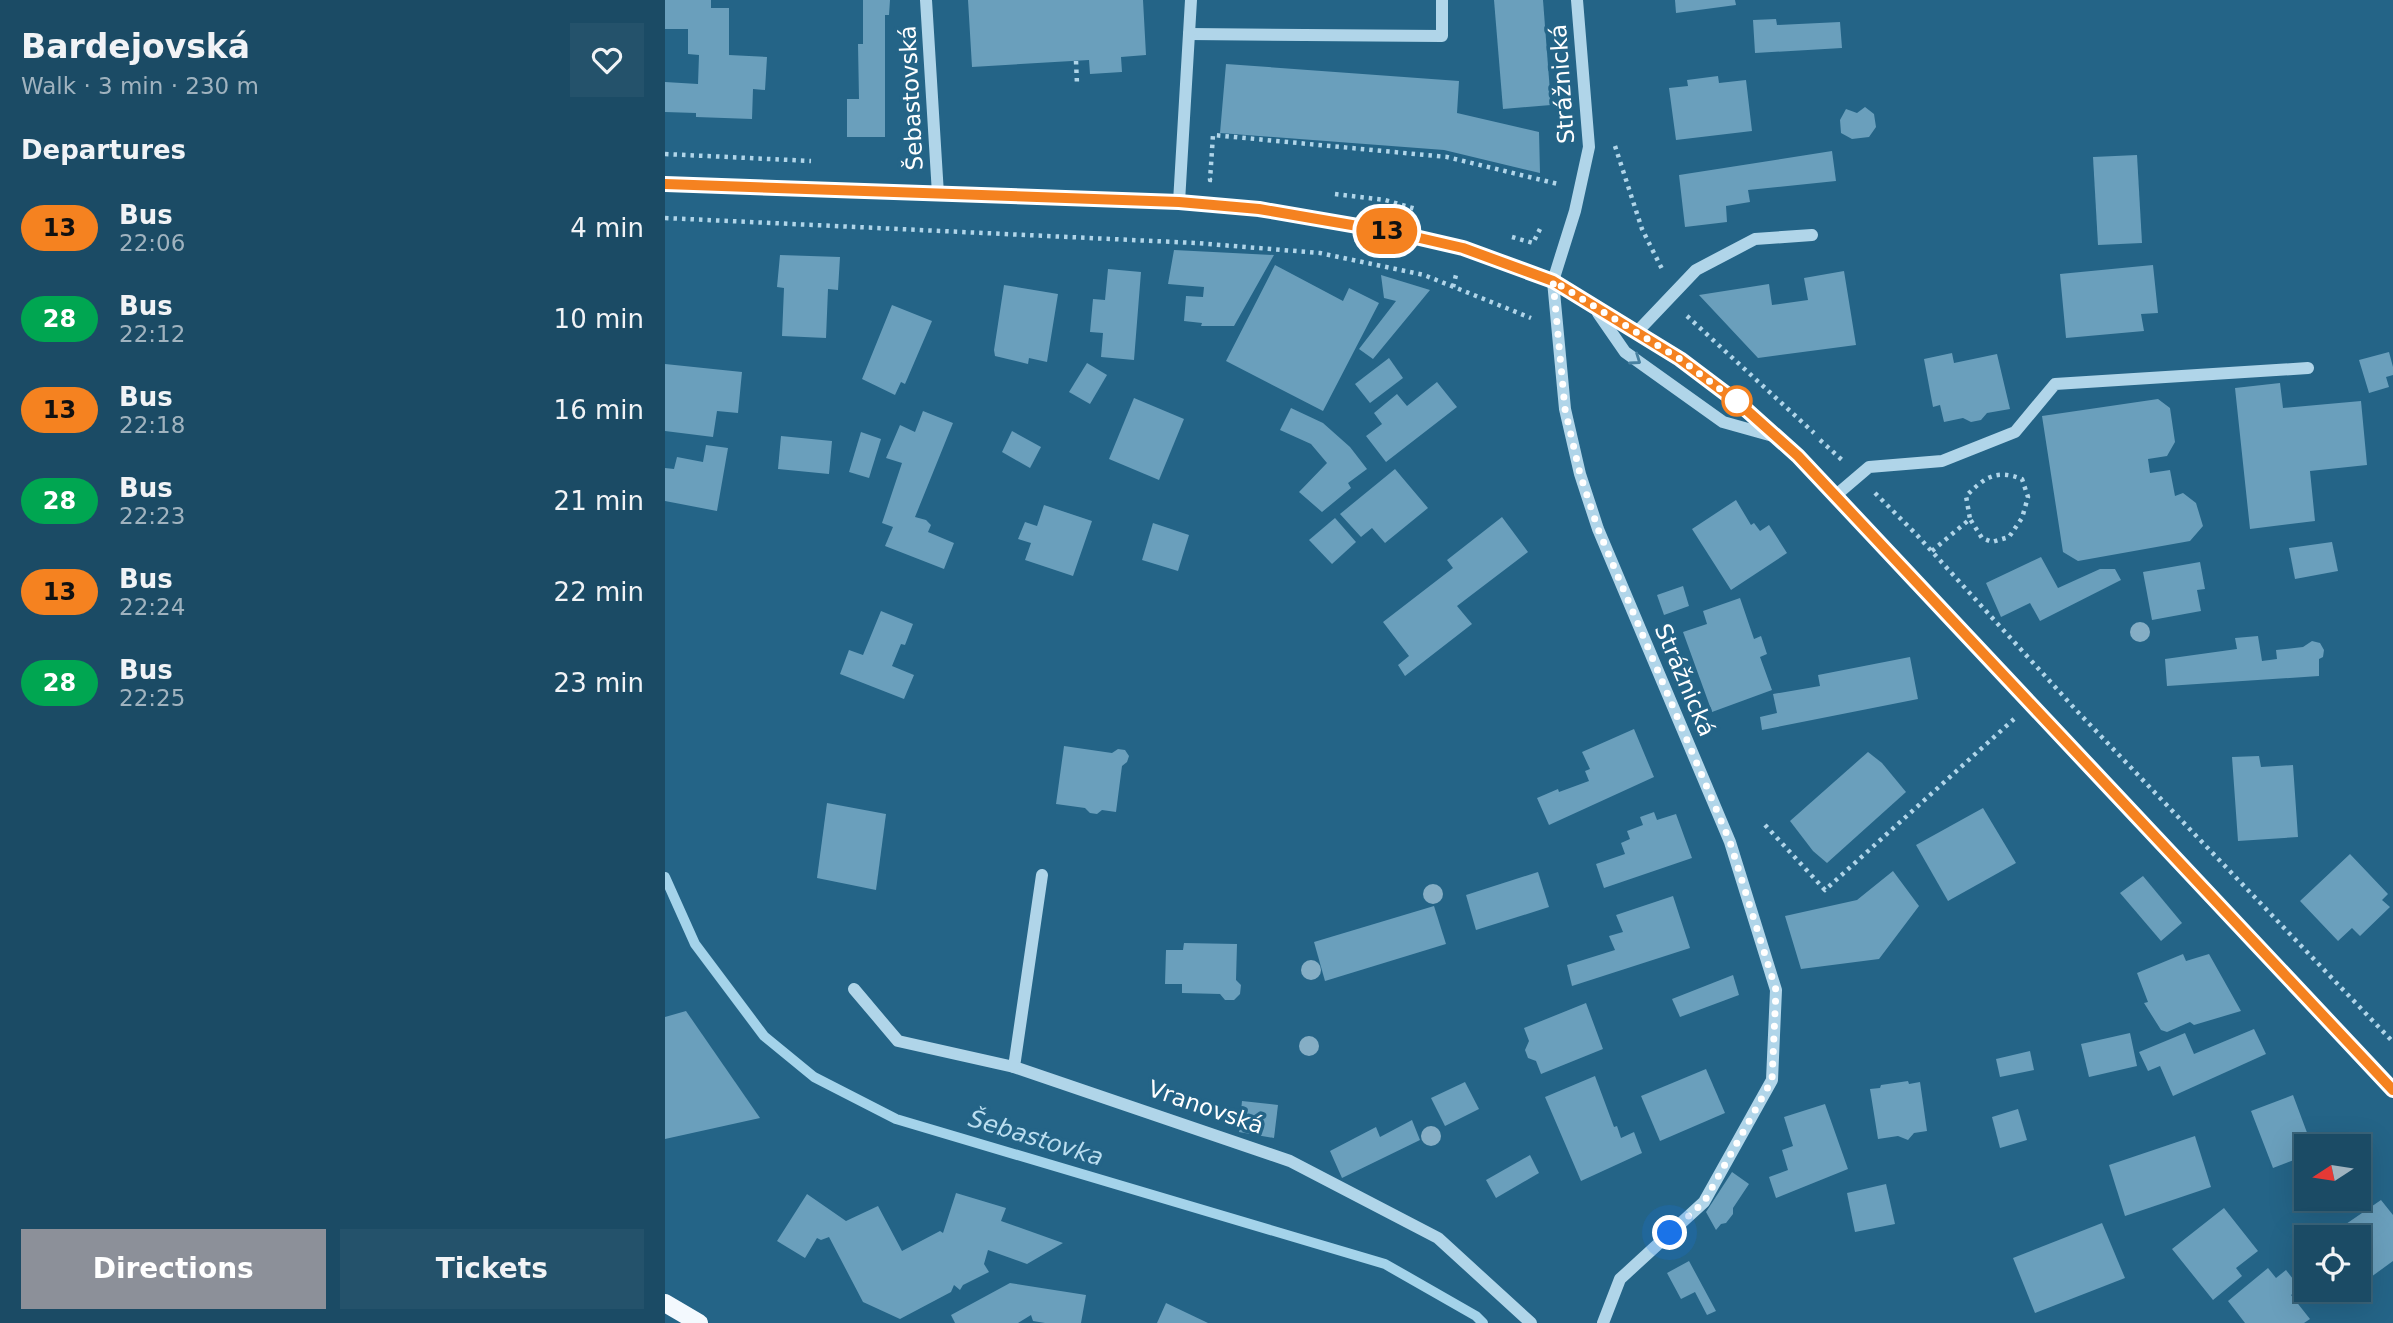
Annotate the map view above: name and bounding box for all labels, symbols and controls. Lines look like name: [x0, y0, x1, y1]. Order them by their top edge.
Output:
button: heart: [570, 23, 644, 97]
street label: Strážnická: [1545, 23, 1579, 145]
street label: Šebastovská: [893, 25, 928, 171]
text: Bardejovská: [21, 27, 250, 66]
text: Walk · 3 min · 230 m: [21, 73, 259, 99]
text: Departures: [21, 135, 186, 165]
text: Bus: [119, 200, 173, 230]
line badge: 13: [1355, 208, 1419, 254]
text: 4 min: [570, 213, 644, 243]
text: 13: [43, 214, 76, 242]
text: 13: [1370, 217, 1404, 245]
text: 22:06: [119, 230, 185, 256]
text: Bus: [119, 291, 173, 321]
text: 10 min: [554, 304, 644, 334]
text: 28: [43, 305, 76, 333]
text: 22:12: [119, 321, 185, 347]
one-way arrow: [1628, 352, 1641, 364]
text: Bus: [119, 382, 173, 412]
unlabelled marker: [1722, 386, 1752, 416]
text: 16 min: [554, 395, 644, 425]
text: 13: [43, 396, 76, 424]
text: 22:18: [119, 412, 185, 438]
text: Bus: [119, 473, 173, 503]
text: 21 min: [554, 486, 644, 516]
text: 28: [43, 487, 76, 515]
text: 22:23: [119, 503, 185, 529]
text: Bus: [119, 564, 173, 594]
text: 22 min: [554, 577, 644, 607]
text: 13: [43, 578, 76, 606]
text: 22:24: [119, 594, 185, 620]
street label: Strážnická: [1650, 620, 1720, 740]
text: Bus: [119, 655, 173, 685]
text: 23 min: [554, 668, 644, 698]
text: 28: [43, 669, 76, 697]
text: 22:25: [119, 685, 185, 711]
street label: Vranovská: [1145, 1075, 1267, 1139]
water label: Šebastovka: [965, 1102, 1107, 1172]
north arrow: [2294, 1134, 2371, 1211]
map controls: [2294, 1134, 2371, 1302]
your location: [1652, 1215, 1687, 1250]
button: locate: [2294, 1225, 2371, 1302]
button: Directions: [21, 1229, 326, 1309]
button: Tickets: [340, 1229, 644, 1309]

